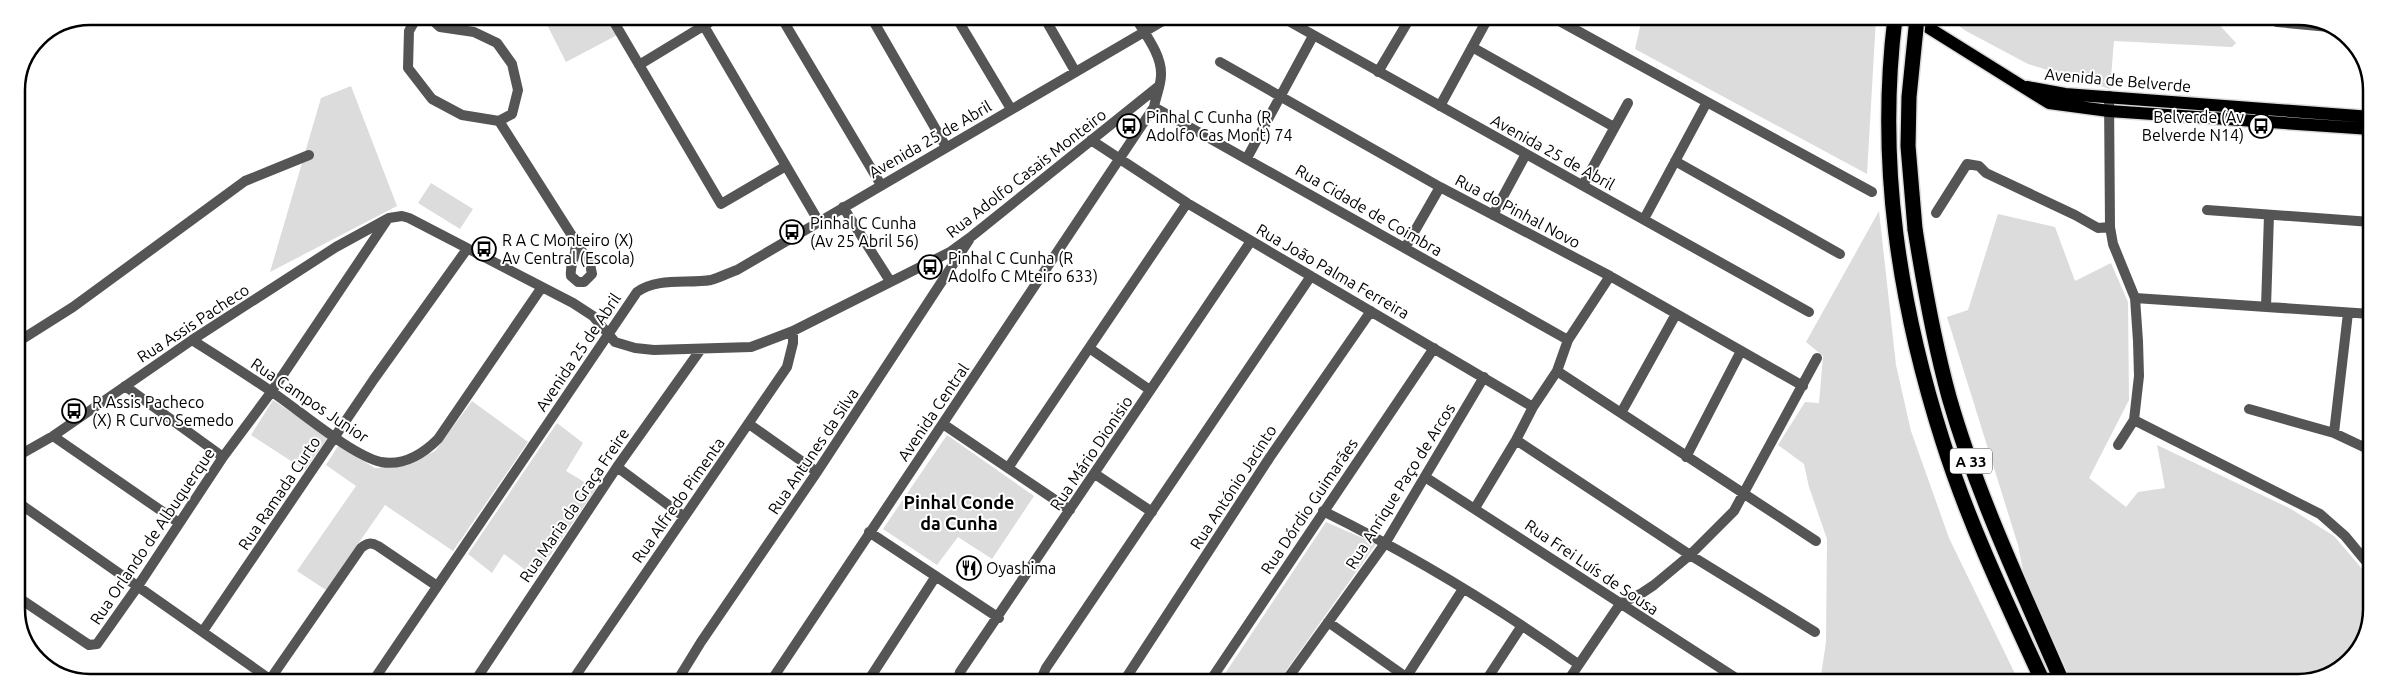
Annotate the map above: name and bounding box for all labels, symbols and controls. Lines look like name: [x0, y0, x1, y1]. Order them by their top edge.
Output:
street label: Avenida de Belverde: [2044, 65, 2192, 95]
street label: Avenida 25 de Abril: [866, 97, 994, 181]
street label: Rua Adolfo Casais Monteiro: [942, 105, 1110, 241]
place label: Pinhal C Cunha (R Adolfo Cas Mont) 74: [1146, 108, 1293, 145]
place label: Belverde (Av Belverde N14): [2142, 108, 2244, 145]
street label: Avenida 25 de Abril: [1488, 111, 1618, 193]
bus stop icon: Pinhal C Cunha (R Adolfo Cas Mont) 74: [1116, 113, 1142, 139]
bus stop icon: Belverde (Av Belverde N14): [2248, 113, 2274, 139]
street label: Rua Cidade de Coimbra: [1292, 161, 1446, 259]
street label: Rua do Pinhal Novo: [1452, 170, 1584, 252]
place label: Pinhal C Cunha (Av 25 Abril 56): [810, 214, 919, 251]
bus stop icon: Pinhal C Cunha (Av 25 Abril 56): [779, 219, 805, 245]
street label: Rua João Palma Ferreira: [1253, 220, 1413, 322]
place label: R A C Monteiro (X) Av Central (Escola): [502, 231, 635, 268]
bus stop icon: R A C Monteiro (X) Av Central (Escola): [471, 236, 497, 262]
place label: Pinhal C Cunha (R Adolfo C Mteiro 633): [948, 249, 1098, 286]
bus stop icon: Pinhal C Cunha (R Adolfo C Mteiro 633): [917, 254, 943, 280]
street label: Rua Assis Pacheco: [134, 280, 252, 366]
street label: Avenida 25 de Abril: [532, 290, 624, 414]
street label: Rua Campos Junior: [248, 354, 372, 446]
street label: Avenida Central: [894, 360, 972, 464]
street label: Rua Antunes da Silva: [764, 385, 862, 517]
street label: Rua Mário Dionisio: [1046, 392, 1136, 514]
place label: R Assis Pacheco (X) R Curvo Semedo: [92, 393, 234, 430]
bus stop icon: R Assis Pacheco (X) R Curvo Semedo: [61, 398, 87, 424]
street label: Rua Anrique Paço de Arcos: [1342, 400, 1458, 572]
street label: Rua António Jacinto: [1186, 422, 1280, 552]
street label: Rua Maria da Graça Freire: [516, 424, 632, 586]
street label: Rua Ramada Curto: [234, 433, 324, 553]
street label: Rua Alfredo Pimenta: [628, 434, 728, 566]
street label: Rua Dórdio Guimarães: [1257, 435, 1361, 577]
street label: Rua Orlando de Albuquerque: [86, 444, 218, 628]
road number: A 33: [1950, 448, 1992, 474]
district label: Pinhal Conde da Cunha: [904, 492, 1014, 533]
street label: Rua Frei Luís de Sousa: [1522, 516, 1662, 618]
restaurant icon: Oyashima: [956, 555, 982, 581]
place label: Oyashima: [986, 559, 1056, 577]

